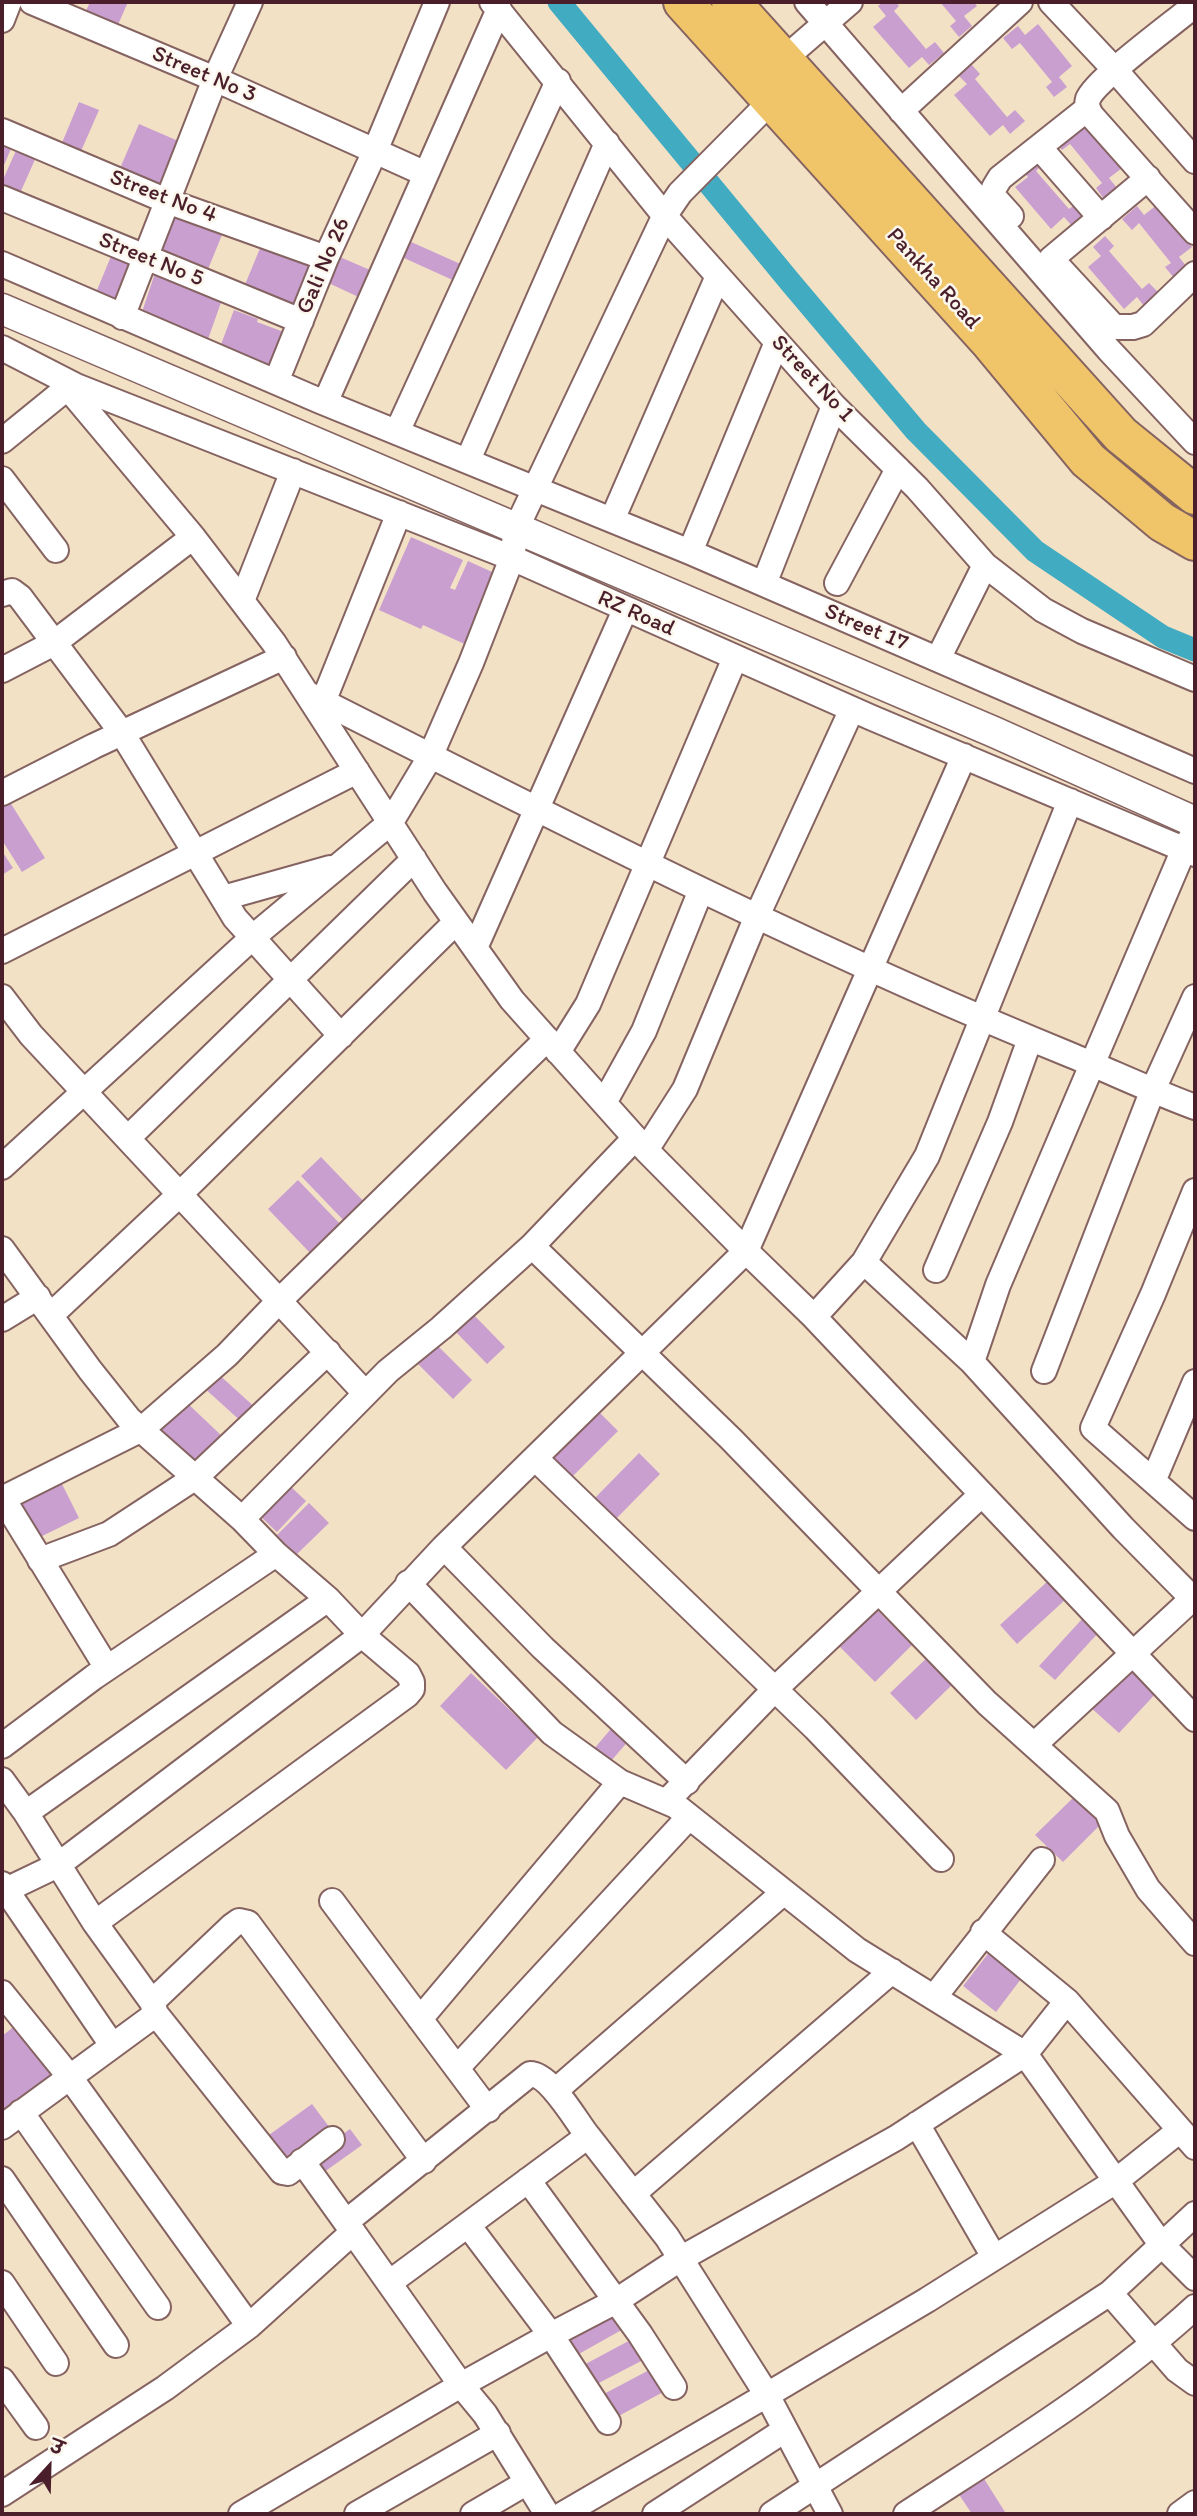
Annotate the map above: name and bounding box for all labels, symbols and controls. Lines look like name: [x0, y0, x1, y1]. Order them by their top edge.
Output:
street label: Street No 3: [148, 41, 260, 109]
street label: Street No 4: [106, 164, 220, 230]
street label: Gali No 26: [291, 214, 357, 318]
street label: Pankha Road: [880, 222, 986, 336]
street label: Street No 5: [95, 227, 207, 293]
street label: Street No 1: [765, 330, 859, 428]
street label: RZ Road: [593, 585, 679, 643]
street label: Street 17: [820, 598, 912, 658]
north arrow: [14, 2432, 84, 2502]
text: उ: [47, 2434, 67, 2460]

